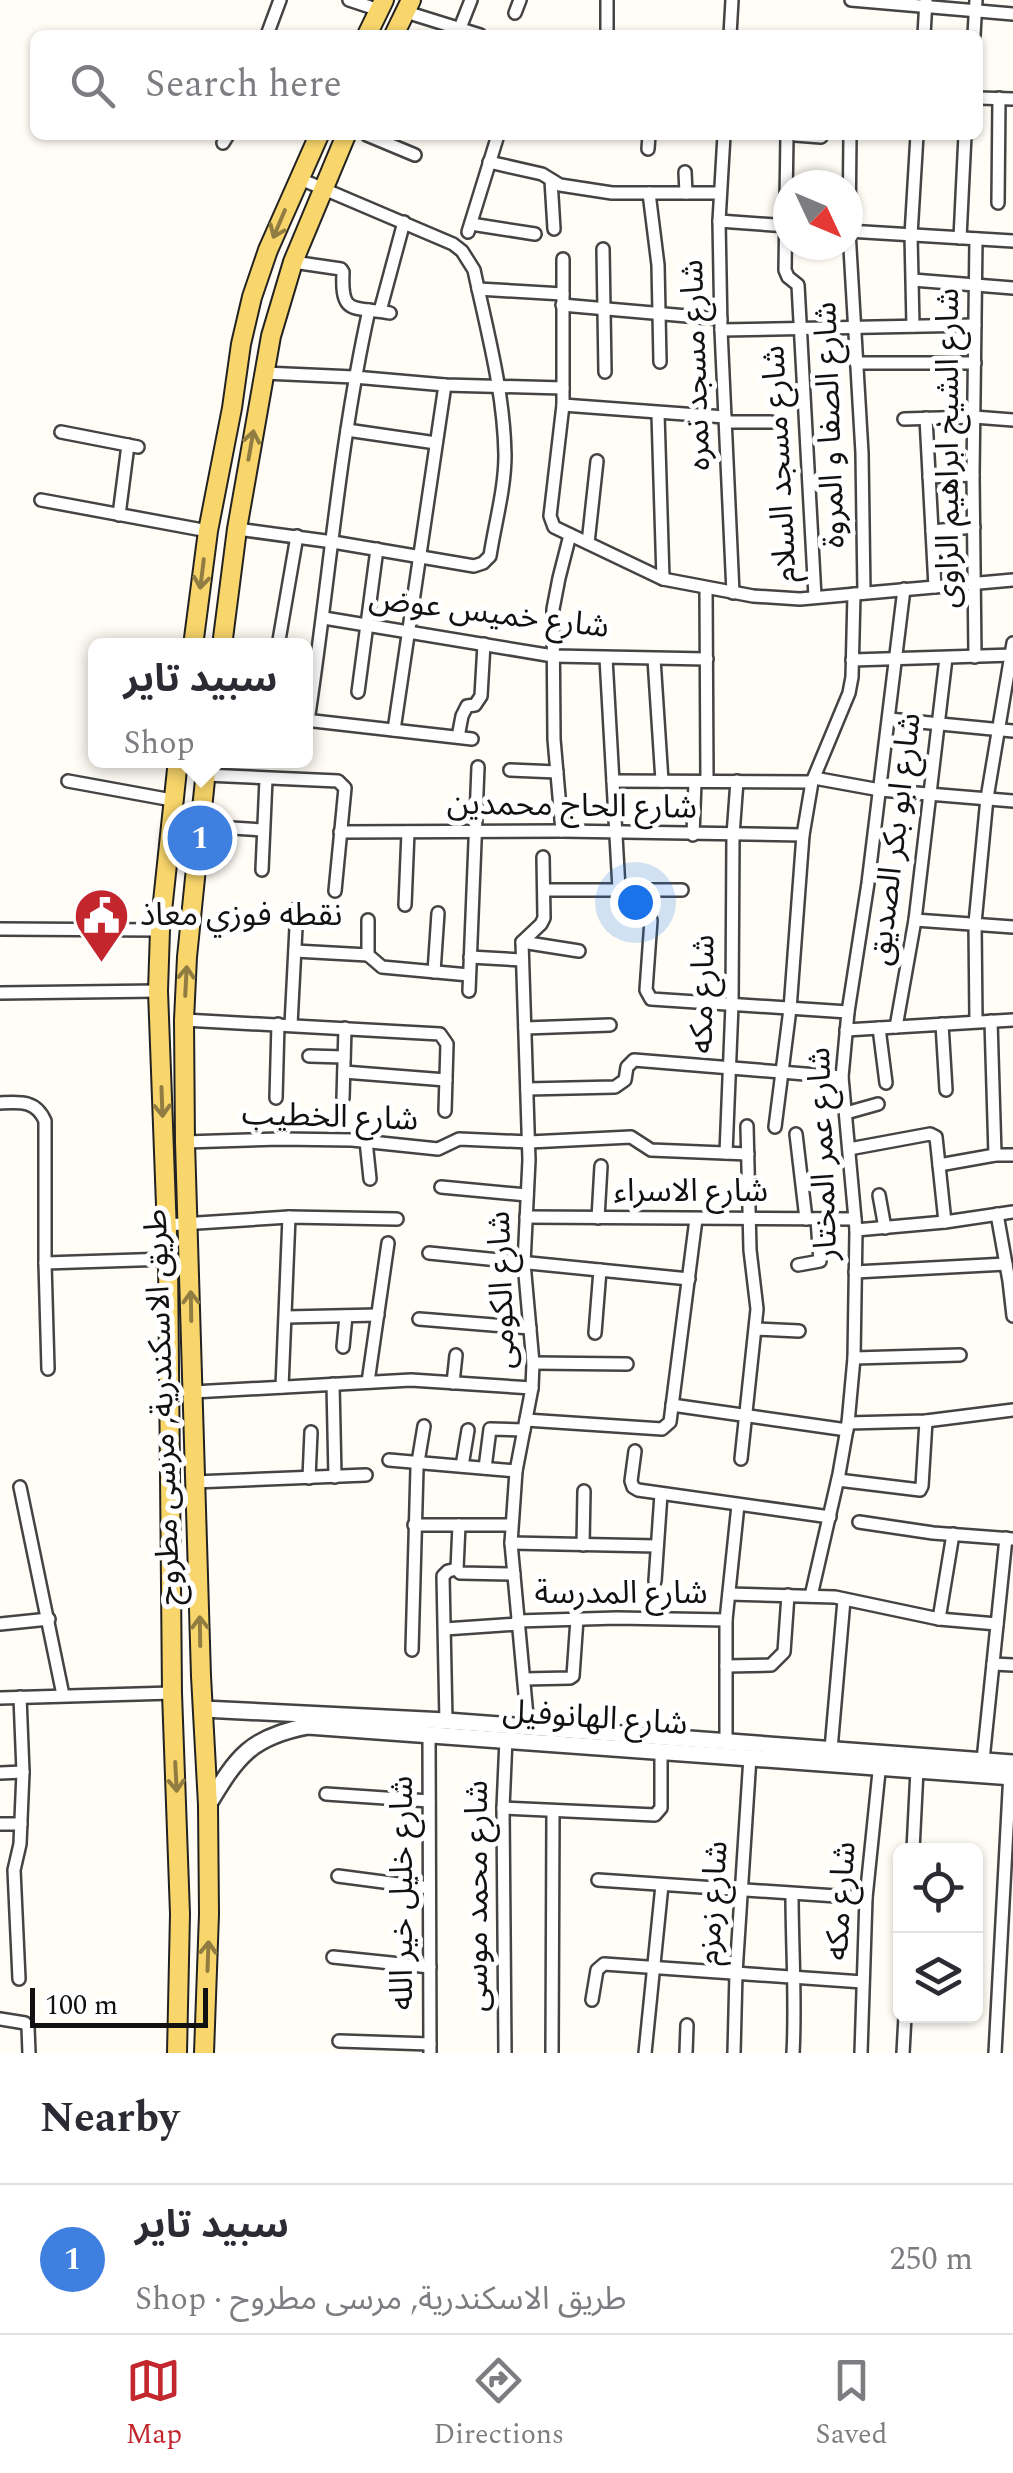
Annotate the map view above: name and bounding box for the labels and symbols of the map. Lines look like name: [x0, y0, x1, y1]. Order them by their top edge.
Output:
north arrow: [773, 170, 863, 260]
one-way arrow: [269, 208, 287, 239]
street label: شارع مسجد نمره: [668, 259, 724, 471]
street label: شارع الشيخ ابراهيم الزاوى: [924, 288, 973, 608]
street label: شارع الصفا و المروة: [801, 301, 859, 549]
street label: شارع مسجد السلام: [749, 344, 811, 584]
one-way arrow: [243, 429, 261, 462]
one-way arrow: [192, 558, 211, 590]
street label: شارع خميس عوض: [366, 574, 612, 652]
street label: شارع ابو بكر الصديق: [855, 710, 935, 968]
street label: شارع الحاج محمدين: [447, 779, 697, 833]
pin: 1: [168, 800, 232, 876]
your location: [610, 877, 661, 928]
public building icon: نقطه فوزي معاذ: [71, 885, 131, 964]
place label: نقطه فوزي معاذ: [140, 891, 342, 940]
street label: شارع مكه: [677, 934, 729, 1054]
one-way arrow: [177, 966, 196, 998]
street label: شارع عمر المختار: [795, 1046, 851, 1263]
one-way arrow: [152, 1085, 171, 1118]
street label: شارع الخطيب: [241, 1089, 419, 1145]
street label: شارع الاسراء: [614, 1167, 768, 1216]
street label: طريق الاسكندرية, مرسى مطروح: [132, 1208, 194, 1606]
street label: شارع الكومى: [475, 1210, 529, 1370]
one-way arrow: [181, 1290, 200, 1322]
street label: شارع المدرسة: [534, 1569, 708, 1618]
one-way arrow: [190, 1615, 209, 1647]
street label: شارع الهانوفيل: [501, 1687, 689, 1749]
one-way arrow: [167, 1760, 186, 1792]
street label: شارع خليل خير الله: [378, 1776, 427, 2010]
street label: شارع محمد موسى: [453, 1780, 502, 2012]
street label: شارع زمزم: [684, 1839, 742, 1967]
street label: شارع مكه: [812, 1840, 870, 1962]
one-way arrow: [198, 1940, 217, 1972]
scale bar: [30, 1983, 208, 2028]

